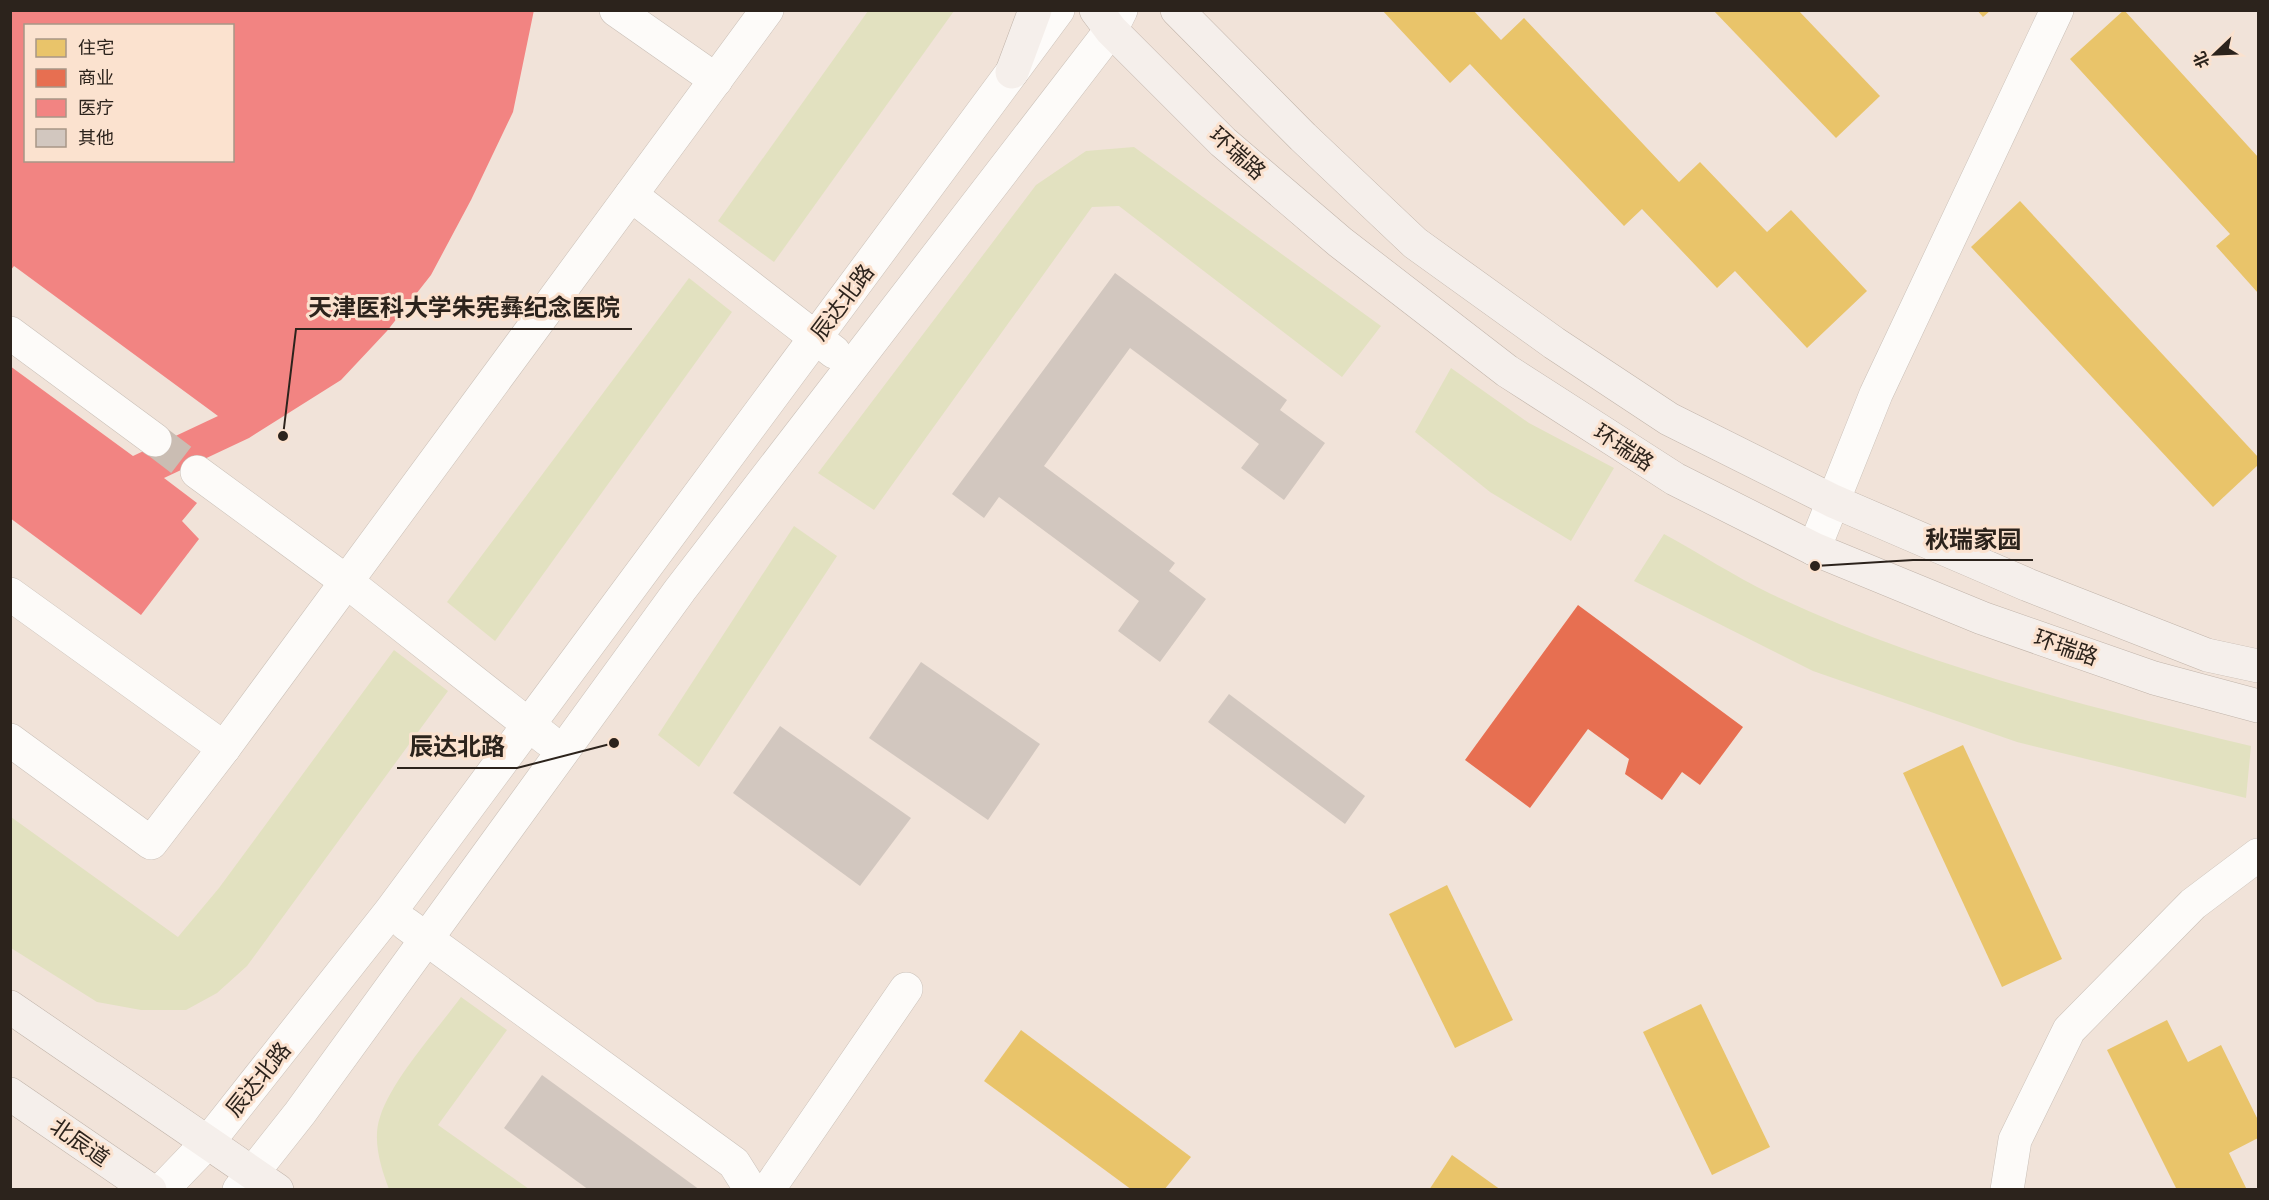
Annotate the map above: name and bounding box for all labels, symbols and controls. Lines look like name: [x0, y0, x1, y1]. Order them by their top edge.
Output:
legend: [24, 24, 234, 162]
north arrow: [2185, 24, 2245, 84]
text: 住宅: [78, 36, 114, 59]
text: 北: [2189, 48, 2214, 71]
text: 商业: [78, 66, 114, 89]
text: 医疗: [78, 96, 114, 119]
street label: 环瑞路: [1204, 121, 1272, 185]
text: 其他: [78, 126, 114, 149]
street label: 辰达北路: [804, 258, 880, 346]
callout: 天津医科大学朱宪彝纪念医院: [296, 287, 632, 329]
text: 天津医科大学朱宪彝纪念医院: [308, 292, 620, 323]
street label: 环瑞路: [1589, 417, 1659, 477]
callout: 秋瑞家园: [1913, 518, 2033, 560]
text: 秋瑞家园: [1925, 524, 2021, 555]
street label: 环瑞路: [2030, 623, 2102, 671]
callout: 辰达北路: [397, 726, 517, 768]
text: 辰达北路: [409, 731, 505, 762]
street label: 辰达北路: [219, 1036, 297, 1122]
street label: 北辰道: [45, 1112, 115, 1172]

